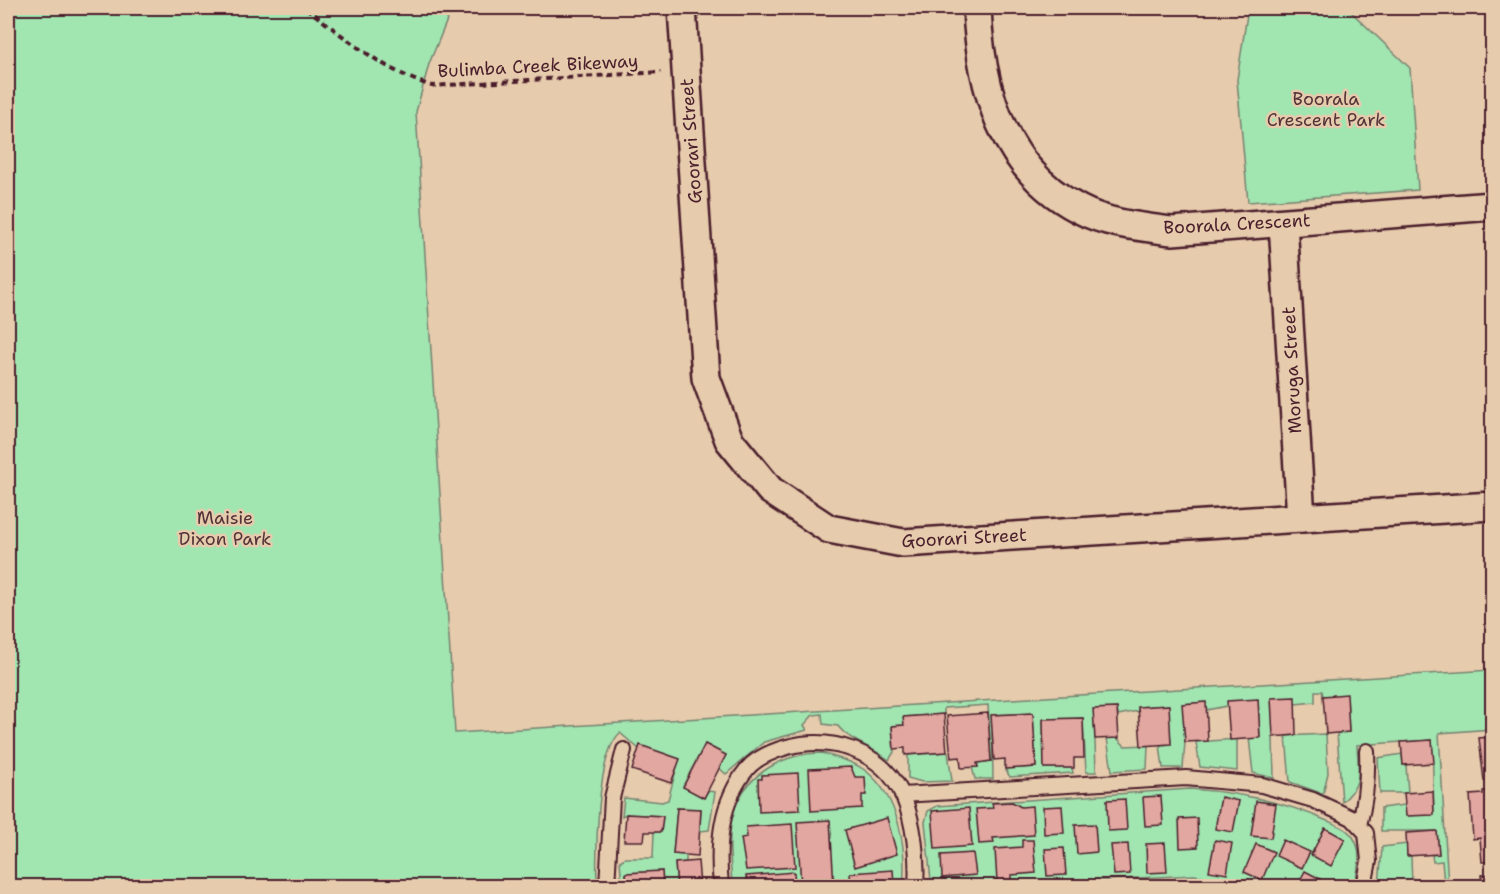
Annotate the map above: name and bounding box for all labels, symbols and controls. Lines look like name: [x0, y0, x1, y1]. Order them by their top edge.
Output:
street label: Bulimba Creek Bikeway: [437, 49, 639, 83]
street label: Goorari Street: [675, 77, 707, 204]
park label: Boorala Crescent Park: [1267, 87, 1385, 132]
street label: Boorala Crescent: [1163, 208, 1311, 240]
street label: Moruga Street: [1277, 306, 1307, 434]
park label: Maisie Dixon Park: [179, 506, 271, 551]
street label: Goorari Street: [901, 523, 1027, 553]

